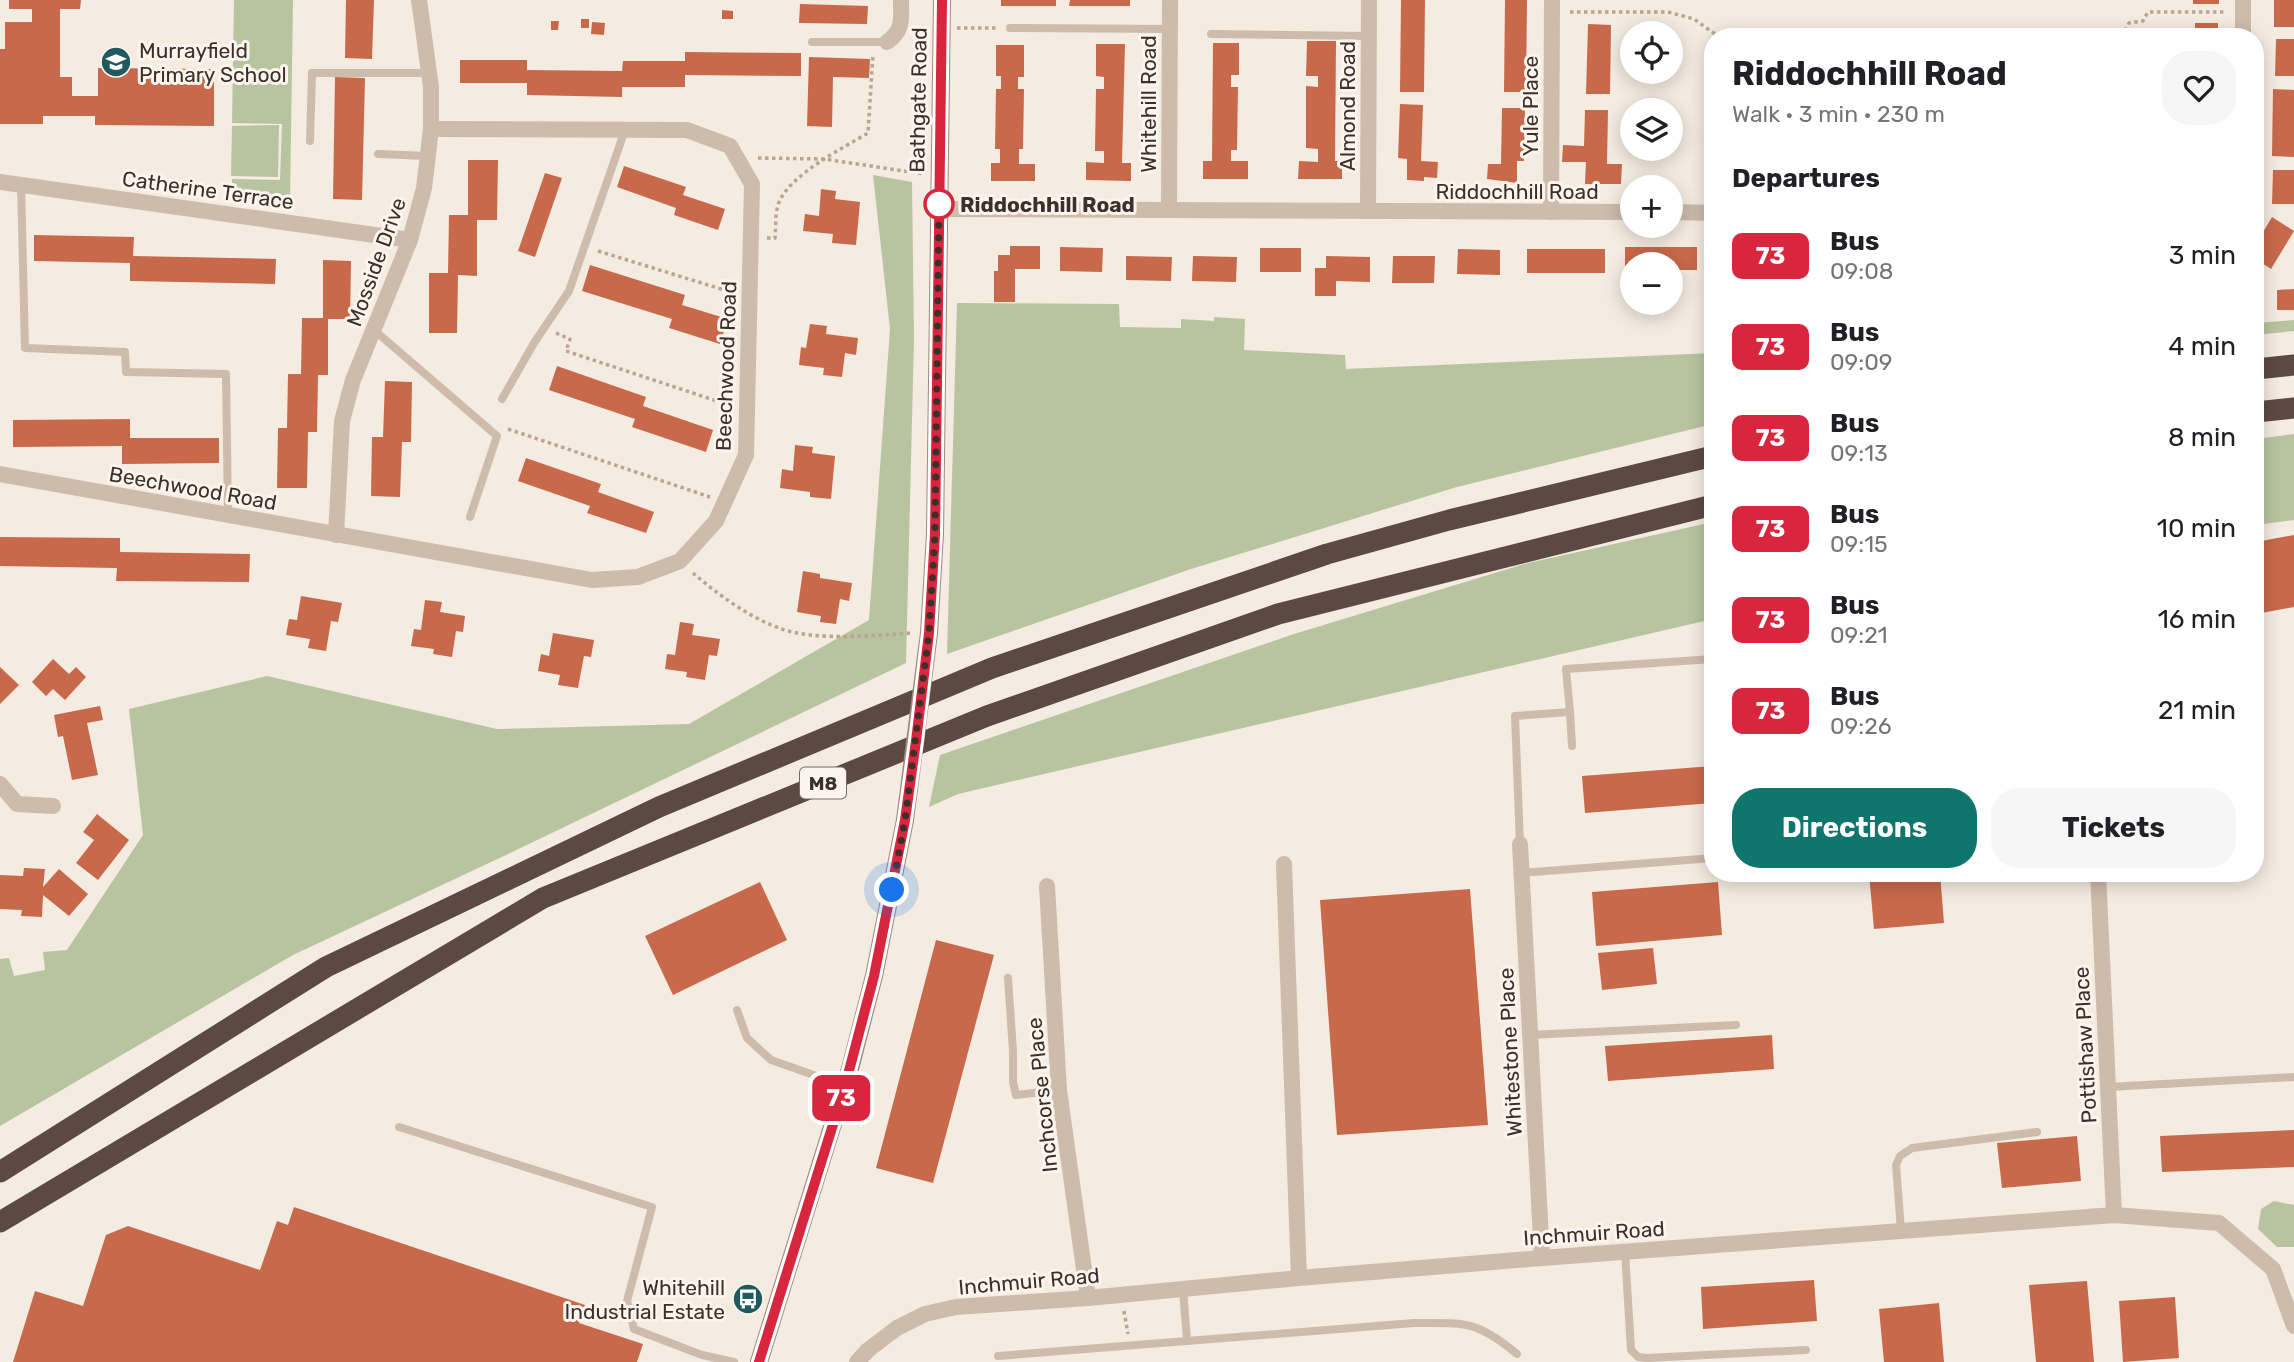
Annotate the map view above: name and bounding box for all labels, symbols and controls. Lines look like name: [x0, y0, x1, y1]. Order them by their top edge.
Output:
map controls: [1620, 21, 1683, 315]
button: locate: [1620, 21, 1683, 84]
street label: Bathgate Road: [904, 27, 932, 173]
street label: Whitehill Road: [1136, 35, 1161, 173]
place label: Murrayfield Primary School: [139, 38, 287, 87]
street label: Almond Road: [1335, 41, 1360, 171]
school or university icon: Murrayfield Primary School: [99, 45, 133, 79]
button: heart: [2162, 51, 2236, 125]
text: Riddochhill Road: [1732, 54, 2007, 93]
street label: Yule Place: [1518, 56, 1543, 156]
button: layers: [1620, 98, 1683, 161]
text: Walk · 3 min · 230 m: [1732, 100, 1945, 128]
text: Departures: [1732, 163, 1880, 194]
street label: Catherine Terrace: [121, 166, 295, 214]
button: +: [1620, 175, 1683, 238]
street label: Riddochhill Road: [1435, 179, 1599, 204]
marker: Riddochhill Road: [924, 189, 954, 219]
place label: Riddochhill Road: [960, 192, 1135, 217]
street label: Mosside Drive: [341, 194, 411, 330]
text: Bus: [1830, 226, 1879, 257]
text: 3 min: [2169, 240, 2236, 271]
text: 73: [1756, 242, 1785, 270]
button: −: [1620, 252, 1683, 315]
text: 09:08: [1830, 257, 1893, 285]
street label: Beechwood Road: [711, 281, 741, 451]
text: Bus: [1830, 317, 1879, 348]
text: 4 min: [2168, 331, 2236, 362]
text: 73: [1756, 333, 1785, 361]
text: 09:09: [1830, 348, 1892, 376]
text: Bus: [1830, 408, 1879, 439]
text: 8 min: [2168, 422, 2236, 453]
text: 73: [1756, 424, 1785, 452]
text: 09:13: [1830, 439, 1888, 467]
street label: Beechwood Road: [107, 461, 279, 515]
text: Bus: [1830, 499, 1879, 530]
text: 10 min: [2157, 513, 2236, 544]
text: 73: [1756, 515, 1785, 543]
text: 09:15: [1830, 530, 1888, 558]
text: Bus: [1830, 590, 1879, 621]
text: 16 min: [2158, 604, 2236, 635]
text: 73: [1756, 606, 1785, 634]
text: 09:21: [1830, 621, 1887, 649]
text: Bus: [1830, 681, 1879, 712]
text: 21 min: [2158, 695, 2236, 726]
text: 73: [1756, 697, 1785, 725]
text: 09:26: [1830, 712, 1892, 740]
road number: M8: [800, 768, 846, 798]
button: Directions: [1732, 788, 1977, 868]
button: Tickets: [1991, 788, 2236, 868]
your location: [874, 872, 909, 907]
street label: Pottishaw Place: [2068, 966, 2102, 1124]
street label: Whitestone Place: [1493, 967, 1527, 1137]
street label: Inchcorse Place: [1021, 1016, 1063, 1174]
line badge: 73: [810, 1075, 872, 1121]
text: 73: [826, 1084, 856, 1112]
street label: Inchmuir Road: [1522, 1216, 1666, 1250]
street label: Inchmuir Road: [957, 1262, 1101, 1300]
place label: Whitehill Industrial Estate: [565, 1275, 725, 1324]
bus stop icon: Whitehill Industrial Estate: [731, 1282, 765, 1316]

